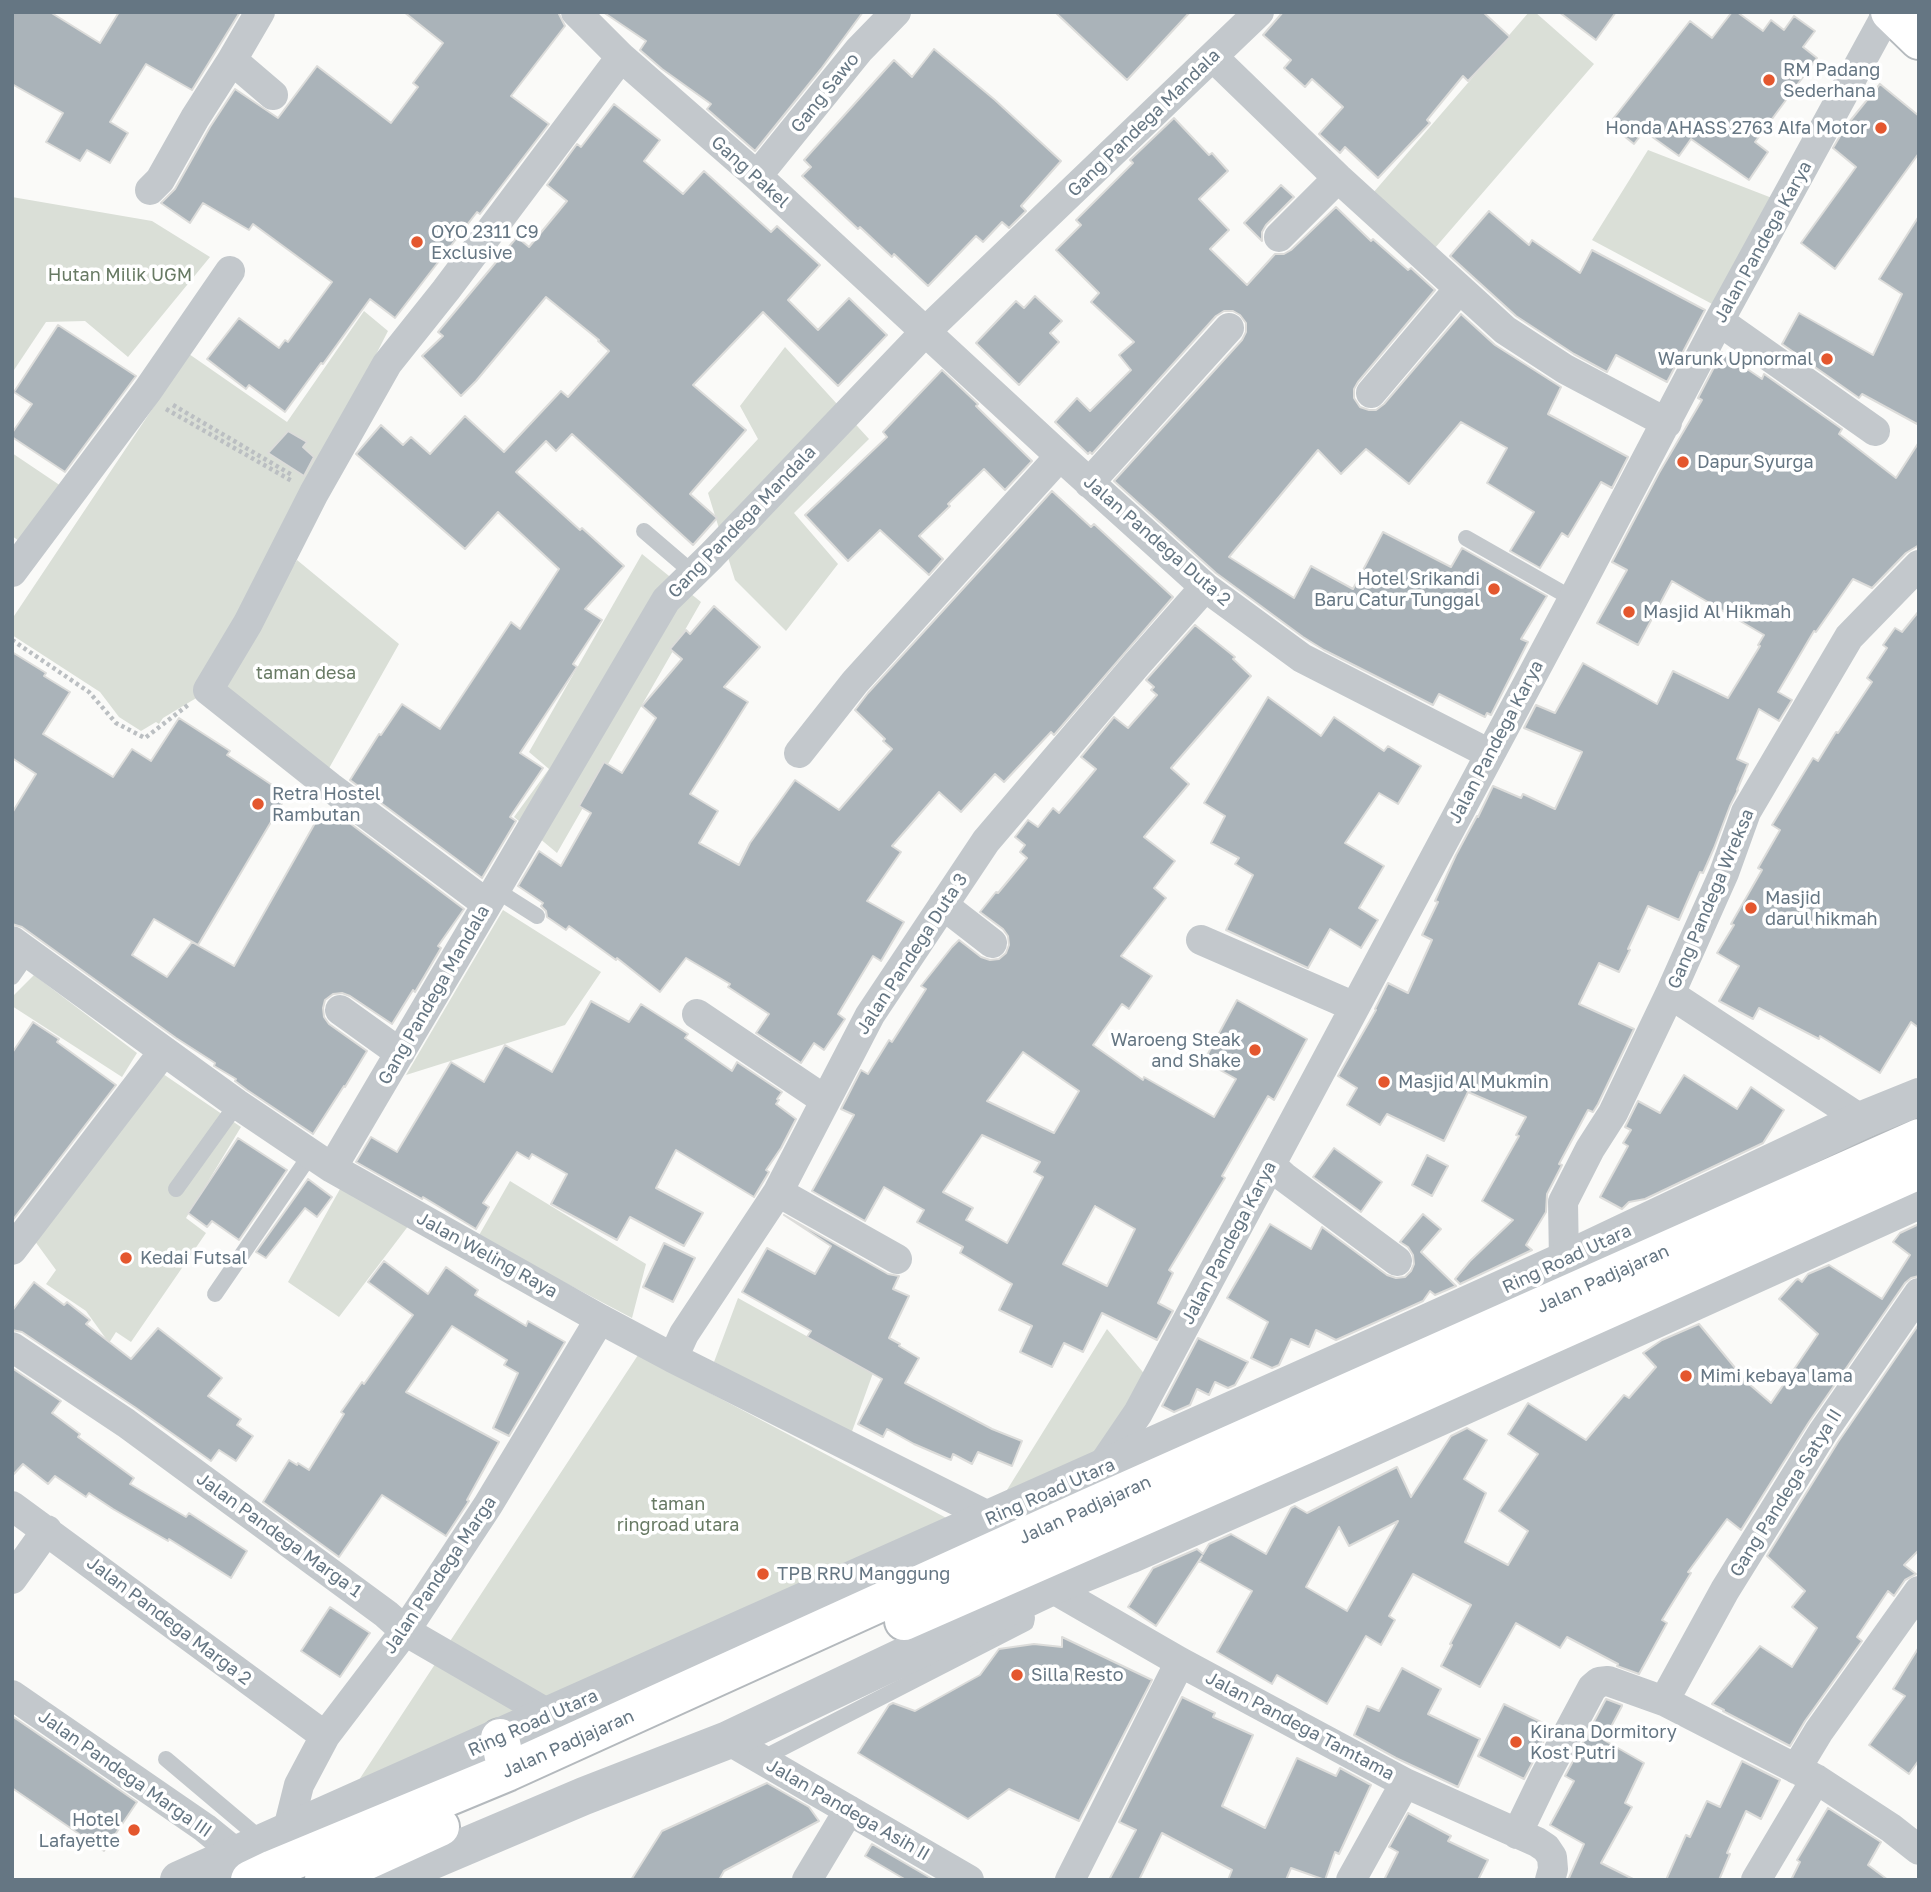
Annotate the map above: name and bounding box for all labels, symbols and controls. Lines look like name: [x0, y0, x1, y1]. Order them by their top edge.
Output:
street label: Gang Pandega Mandala: [1063, 45, 1225, 201]
street label: Gang Sawo: [786, 49, 864, 137]
place label: RM Padang Sederhana: [1783, 59, 1880, 102]
marker: RM Padang Sederhana: [1761, 72, 1777, 88]
place label: Honda AHASS 2763 Alfa Motor: [1605, 117, 1867, 139]
marker: Honda AHASS 2763 Alfa Motor: [1873, 120, 1889, 136]
street label: Gang Pakel: [707, 131, 793, 213]
street label: Jalan Pandega Karya: [1710, 157, 1816, 327]
place label: OYO 2311 C9 Exclusive: [431, 221, 539, 264]
marker: OYO 2311 C9 Exclusive: [409, 234, 425, 250]
park label: Hutan Milik UGM: [48, 264, 192, 286]
place label: Warunk Upnormal: [1658, 348, 1813, 370]
marker: Warunk Upnormal: [1819, 351, 1835, 367]
street label: Gang Pandega Mandala: [664, 441, 820, 603]
place label: Dapur Syurga: [1697, 451, 1814, 473]
marker: Dapur Syurga: [1675, 454, 1691, 470]
street label: Jalan Pandega Duta 2: [1079, 471, 1235, 611]
place label: Hotel Srikandi Baru Catur Tunggal: [1314, 568, 1480, 610]
marker: Hotel Srikandi Baru Catur Tunggal: [1486, 581, 1502, 597]
place label: Masjid Al Hikmah: [1643, 601, 1791, 623]
marker: Masjid Al Hikmah: [1621, 604, 1637, 620]
street label: Jalan Pandega Karya: [1444, 657, 1548, 827]
park label: taman desa: [256, 662, 356, 684]
place label: Retra Hostel Rambutan: [272, 783, 381, 826]
marker: Retra Hostel Rambutan: [250, 796, 266, 812]
street label: Gang Pandega Wreksa: [1663, 806, 1759, 992]
street label: Jalan Pandega Duta 3: [852, 869, 972, 1039]
place label: Masjid darul hikmah: [1765, 887, 1878, 930]
marker: Masjid darul hikmah: [1743, 900, 1759, 916]
street label: Gang Pandega Mandala: [374, 901, 494, 1089]
place label: Waroeng Steak and Shake: [1110, 1029, 1241, 1072]
marker: Waroeng Steak and Shake: [1247, 1042, 1263, 1058]
place label: Masjid Al Mukmin: [1398, 1071, 1549, 1093]
marker: Masjid Al Mukmin: [1376, 1074, 1392, 1090]
street label: Jalan Pandega Karya: [1177, 1158, 1281, 1328]
street label: Jalan Weling Raya: [413, 1207, 561, 1303]
street label: Ring Road Utara: [1499, 1220, 1635, 1298]
street label: Jalan Padjajaran: [1533, 1240, 1673, 1318]
place label: Kedai Futsal: [140, 1247, 247, 1269]
marker: Kedai Futsal: [118, 1250, 134, 1266]
place label: Mimi kebaya lama: [1700, 1365, 1853, 1387]
marker: Mimi kebaya lama: [1678, 1368, 1694, 1384]
street label: Gang Pandega Satya II: [1725, 1405, 1847, 1581]
street label: Ring Road Utara: [982, 1454, 1118, 1530]
street label: Jalan Pandega Marga 1: [192, 1468, 366, 1602]
street label: Jalan Padjajaran: [1015, 1471, 1155, 1549]
street label: Jalan Pandega Marga: [379, 1492, 501, 1658]
park label: taman ringroad utara: [617, 1493, 739, 1536]
street label: Jalan Pandega Marga 2: [82, 1552, 256, 1690]
place label: TPB RRU Manggung: [777, 1563, 950, 1585]
marker: TPB RRU Manggung: [755, 1566, 771, 1582]
place label: Silla Resto: [1031, 1664, 1124, 1686]
marker: Silla Resto: [1009, 1667, 1025, 1683]
street label: Jalan Pandega Tamtama: [1202, 1667, 1398, 1785]
street label: Ring Road Utara: [465, 1685, 601, 1761]
street label: Jalan Padjajaran: [498, 1705, 638, 1783]
street label: Jalan Pandega Marga III: [34, 1706, 216, 1842]
place label: Kirana Dormitory Kost Putri: [1530, 1721, 1677, 1764]
marker: Kirana Dormitory Kost Putri: [1508, 1734, 1524, 1750]
street label: Jalan Pandega Asih II: [763, 1754, 933, 1866]
place label: Hotel Lafayette: [39, 1809, 120, 1852]
marker: Hotel Lafayette: [126, 1822, 142, 1838]

